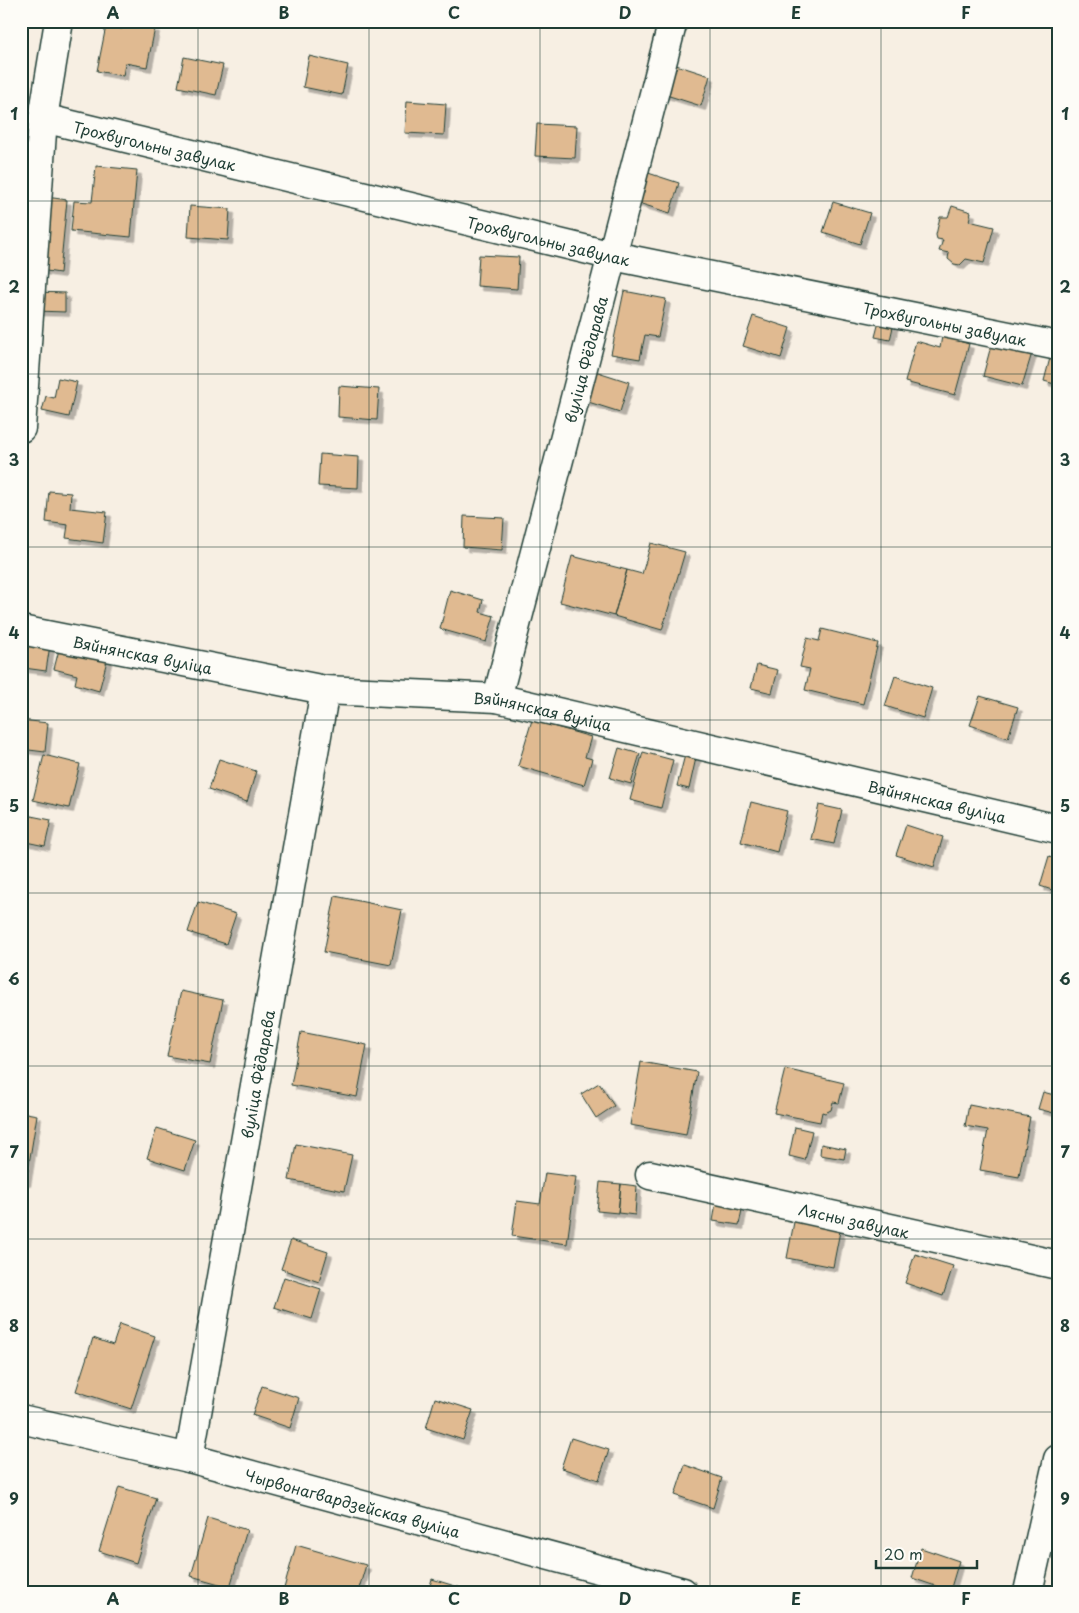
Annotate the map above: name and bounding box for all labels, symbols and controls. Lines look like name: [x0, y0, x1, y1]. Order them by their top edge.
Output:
text: A: [107, 0, 120, 24]
text: B: [279, 0, 290, 24]
text: C: [448, 0, 460, 24]
text: D: [619, 0, 631, 24]
text: E: [791, 0, 801, 24]
text: F: [961, 0, 971, 24]
text: 1: [10, 101, 18, 125]
text: 1: [1061, 101, 1069, 125]
street label: Трохвугольны завулак: [71, 114, 239, 176]
street label: Трохвугольны завулак: [465, 210, 632, 271]
text: 2: [8, 274, 20, 298]
text: 2: [1059, 274, 1071, 298]
street label: вуліца Фёдарава: [558, 293, 613, 425]
street label: Трохвугольны завулак: [861, 295, 1029, 351]
text: 3: [9, 447, 19, 471]
text: 3: [1060, 447, 1070, 471]
text: 4: [9, 620, 20, 644]
text: 4: [1060, 620, 1071, 644]
street label: Вяйнянская вуліца: [71, 629, 215, 679]
street label: Вяйнянская вуліца: [473, 685, 615, 736]
street label: Вяйнянская вуліца: [866, 773, 1009, 828]
text: 5: [9, 793, 19, 817]
text: 5: [1060, 793, 1070, 817]
text: 6: [8, 966, 20, 990]
text: 6: [1059, 966, 1071, 990]
street label: вуліца Фёдарава: [234, 1007, 280, 1140]
text: 7: [9, 1139, 19, 1163]
text: 7: [1060, 1139, 1070, 1163]
street label: Лясны завулак: [797, 1197, 912, 1243]
text: 8: [9, 1313, 19, 1337]
text: 8: [1060, 1313, 1070, 1337]
street label: Чырвонагвардзейская вуліца: [242, 1462, 464, 1543]
text: 9: [9, 1486, 19, 1510]
text: 9: [1060, 1486, 1070, 1510]
scale bar: [876, 1538, 978, 1570]
text: 20 m: [884, 1542, 923, 1565]
text: A: [107, 1586, 120, 1610]
text: B: [279, 1586, 290, 1610]
text: C: [448, 1586, 460, 1610]
text: D: [619, 1586, 631, 1610]
text: E: [791, 1586, 801, 1610]
text: F: [961, 1586, 971, 1610]

